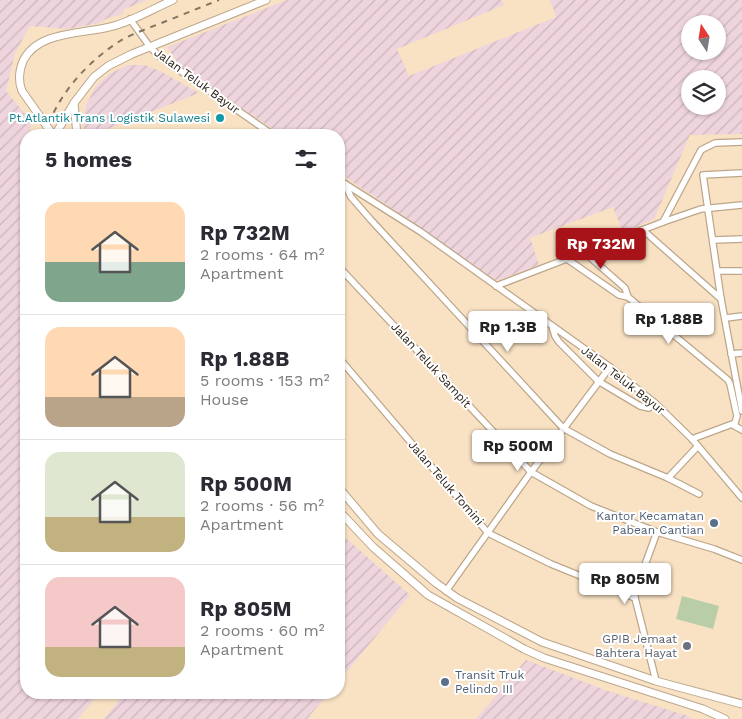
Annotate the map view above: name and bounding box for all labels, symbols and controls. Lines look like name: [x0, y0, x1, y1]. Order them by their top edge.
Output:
north arrow: [681, 15, 726, 60]
map controls: [681, 15, 726, 115]
street label: Jalan Teluk Bayur: [151, 45, 243, 117]
button: layers: [681, 70, 726, 115]
place label: Pt.Atlantik Trans Logistik Sulawesi: [9, 111, 210, 125]
marker: Pt.Atlantik Trans Logistik Sulawesi: [214, 112, 226, 124]
icon: filters: [292, 145, 320, 173]
text: 5 homes: [45, 147, 132, 172]
text: Rp 732M: [200, 220, 290, 245]
icon: home: [85, 222, 145, 282]
pin: Rp 732M: [555, 228, 647, 270]
text: Rp 732M: [567, 234, 635, 253]
text: 2 rooms · 64 m²: [200, 245, 325, 264]
text: Apartment: [200, 264, 283, 283]
pin: Rp 1.88B: [617, 302, 721, 345]
text: Rp 1.88B: [635, 309, 703, 328]
pin: Rp 1.3B: [462, 310, 554, 353]
text: Rp 1.3B: [479, 317, 537, 336]
street label: Jalan Teluk Sampit: [388, 320, 474, 410]
street label: Jalan Teluk Bayur: [578, 343, 668, 417]
text: Rp 1.88B: [200, 346, 289, 371]
icon: home: [85, 347, 145, 407]
text: 5 rooms · 153 m²: [200, 371, 330, 390]
text: House: [200, 390, 249, 409]
pin: Rp 500M: [472, 430, 564, 472]
text: Rp 500M: [483, 436, 553, 455]
street label: Jalan Teluk Tomini: [405, 438, 487, 528]
text: Rp 500M: [200, 471, 292, 496]
icon: home: [85, 472, 145, 532]
text: 2 rooms · 56 m²: [200, 496, 324, 515]
place label: Kantor Kecamatan Pabean Cantian: [596, 509, 704, 537]
text: Apartment: [200, 515, 283, 534]
marker: Kantor Kecamatan Pabean Cantian: [708, 517, 720, 529]
pin: Rp 805M: [579, 562, 671, 605]
text: Rp 805M: [590, 569, 660, 588]
text: Rp 805M: [200, 596, 292, 621]
icon: home: [85, 597, 145, 657]
text: 2 rooms · 60 m²: [200, 621, 325, 640]
place label: GPIB Jemaat Bahtera Hayat: [595, 632, 677, 660]
text: Apartment: [200, 640, 283, 659]
marker: GPIB Jemaat Bahtera Hayat: [681, 640, 693, 652]
place label: Transit Truk Pelindo III: [455, 668, 524, 696]
marker: Transit Truk Pelindo III: [439, 676, 451, 688]

